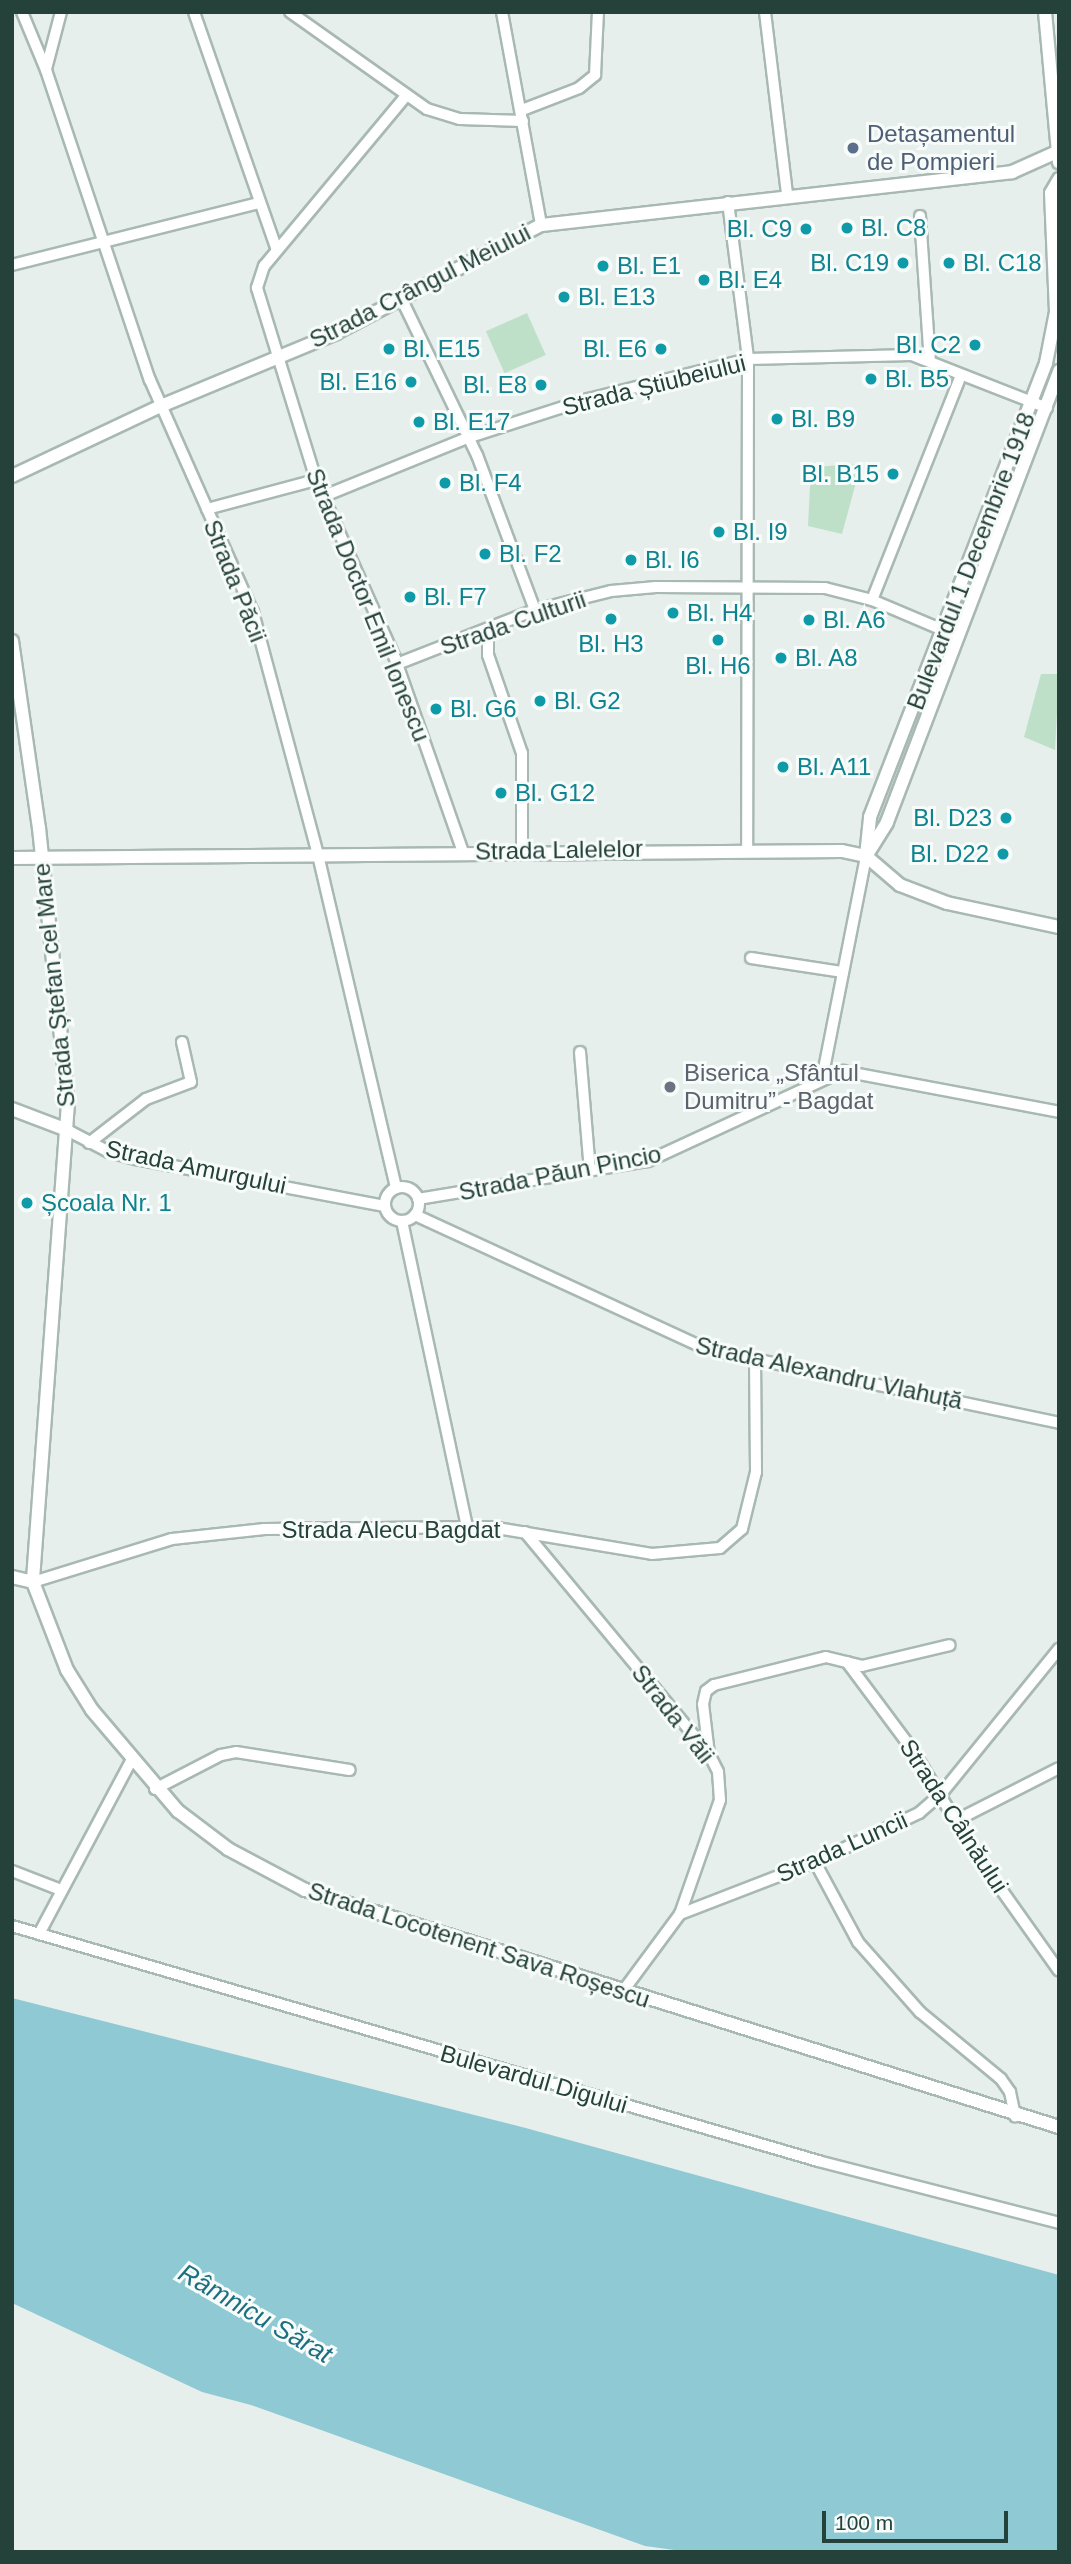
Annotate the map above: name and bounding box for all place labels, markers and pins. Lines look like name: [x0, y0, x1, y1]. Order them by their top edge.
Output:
place label: Detașamentul de Pompieri: [867, 120, 1015, 176]
marker: Detașamentul de Pompieri: [845, 140, 861, 156]
place label: Bl. C8: [861, 214, 926, 242]
place label: Bl. C9: [727, 215, 792, 243]
marker: Bl. C8: [839, 220, 855, 236]
marker: Bl. C9: [798, 221, 814, 237]
place label: Bl. C19: [810, 249, 889, 277]
place label: Bl. C18: [963, 249, 1042, 277]
place label: Bl. E1: [617, 252, 681, 280]
marker: Bl. C19: [895, 255, 911, 271]
marker: Bl. C18: [941, 255, 957, 271]
marker: Bl. E1: [595, 258, 611, 274]
place label: Bl. E4: [718, 266, 782, 294]
marker: Bl. E4: [696, 272, 712, 288]
place label: Bl. E13: [578, 283, 655, 311]
marker: Bl. E13: [556, 289, 572, 305]
place label: Bl. C2: [896, 331, 961, 359]
place label: Bl. E15: [403, 335, 480, 363]
place label: Bl. E6: [583, 335, 647, 363]
marker: Bl. C2: [967, 337, 983, 353]
marker: Bl. E15: [381, 341, 397, 357]
marker: Bl. E6: [653, 341, 669, 357]
place label: Bl. B5: [885, 365, 949, 393]
place label: Bl. E16: [320, 368, 397, 396]
place label: Bl. E8: [463, 371, 527, 399]
marker: Bl. B5: [863, 371, 879, 387]
marker: Bl. E16: [403, 374, 419, 390]
marker: Bl. E8: [533, 377, 549, 393]
place label: Bl. B9: [791, 405, 855, 433]
place label: Bl. E17: [433, 408, 510, 436]
marker: Bl. B9: [769, 411, 785, 427]
marker: Bl. E17: [411, 414, 427, 430]
place label: Bl. B15: [802, 460, 879, 488]
marker: Bl. B15: [885, 466, 901, 482]
place label: Bl. F4: [459, 469, 522, 497]
marker: Bl. F4: [437, 475, 453, 491]
place label: Bl. I9: [733, 518, 788, 546]
marker: Bl. I9: [711, 524, 727, 540]
place label: Bl. F2: [499, 540, 562, 568]
marker: Bl. F2: [477, 546, 493, 562]
place label: Bl. I6: [645, 546, 700, 574]
marker: Bl. I6: [623, 552, 639, 568]
place label: Bl. F7: [424, 583, 487, 611]
marker: Bl. F7: [402, 589, 418, 605]
place label: Bl. H4: [687, 599, 752, 627]
marker: Bl. H4: [665, 605, 681, 621]
place label: Bl. A6: [823, 606, 887, 634]
marker: Bl. H3: [603, 611, 619, 627]
marker: Bl. A6: [801, 612, 817, 628]
place label: Bl. H3: [578, 630, 644, 658]
marker: Bl. H6: [710, 632, 726, 648]
place label: Bl. A8: [795, 644, 859, 672]
marker: Bl. A8: [773, 650, 789, 666]
place label: Bl. H6: [685, 652, 751, 680]
place label: Bl. G2: [554, 687, 621, 715]
marker: Bl. G2: [532, 693, 548, 709]
place label: Bl. G6: [450, 695, 517, 723]
marker: Bl. G6: [428, 701, 444, 717]
place label: Bl. A11: [797, 753, 873, 781]
marker: Bl. A11: [775, 759, 791, 775]
place label: Bl. G12: [515, 779, 595, 807]
marker: Bl. G12: [493, 785, 509, 801]
place label: Bl. D23: [913, 804, 992, 832]
marker: Bl. D23: [998, 810, 1014, 826]
place label: Bl. D22: [910, 840, 989, 868]
marker: Bl. D22: [995, 846, 1011, 862]
place label: Biserica „Sfântul Dumitru” - Bagdat: [684, 1059, 873, 1115]
marker: Biserica „Sfântul Dumitru” - Bagdat: [662, 1079, 678, 1095]
place label: Școala Nr. 1: [41, 1189, 172, 1217]
marker: Școala Nr. 1: [19, 1195, 35, 1211]

